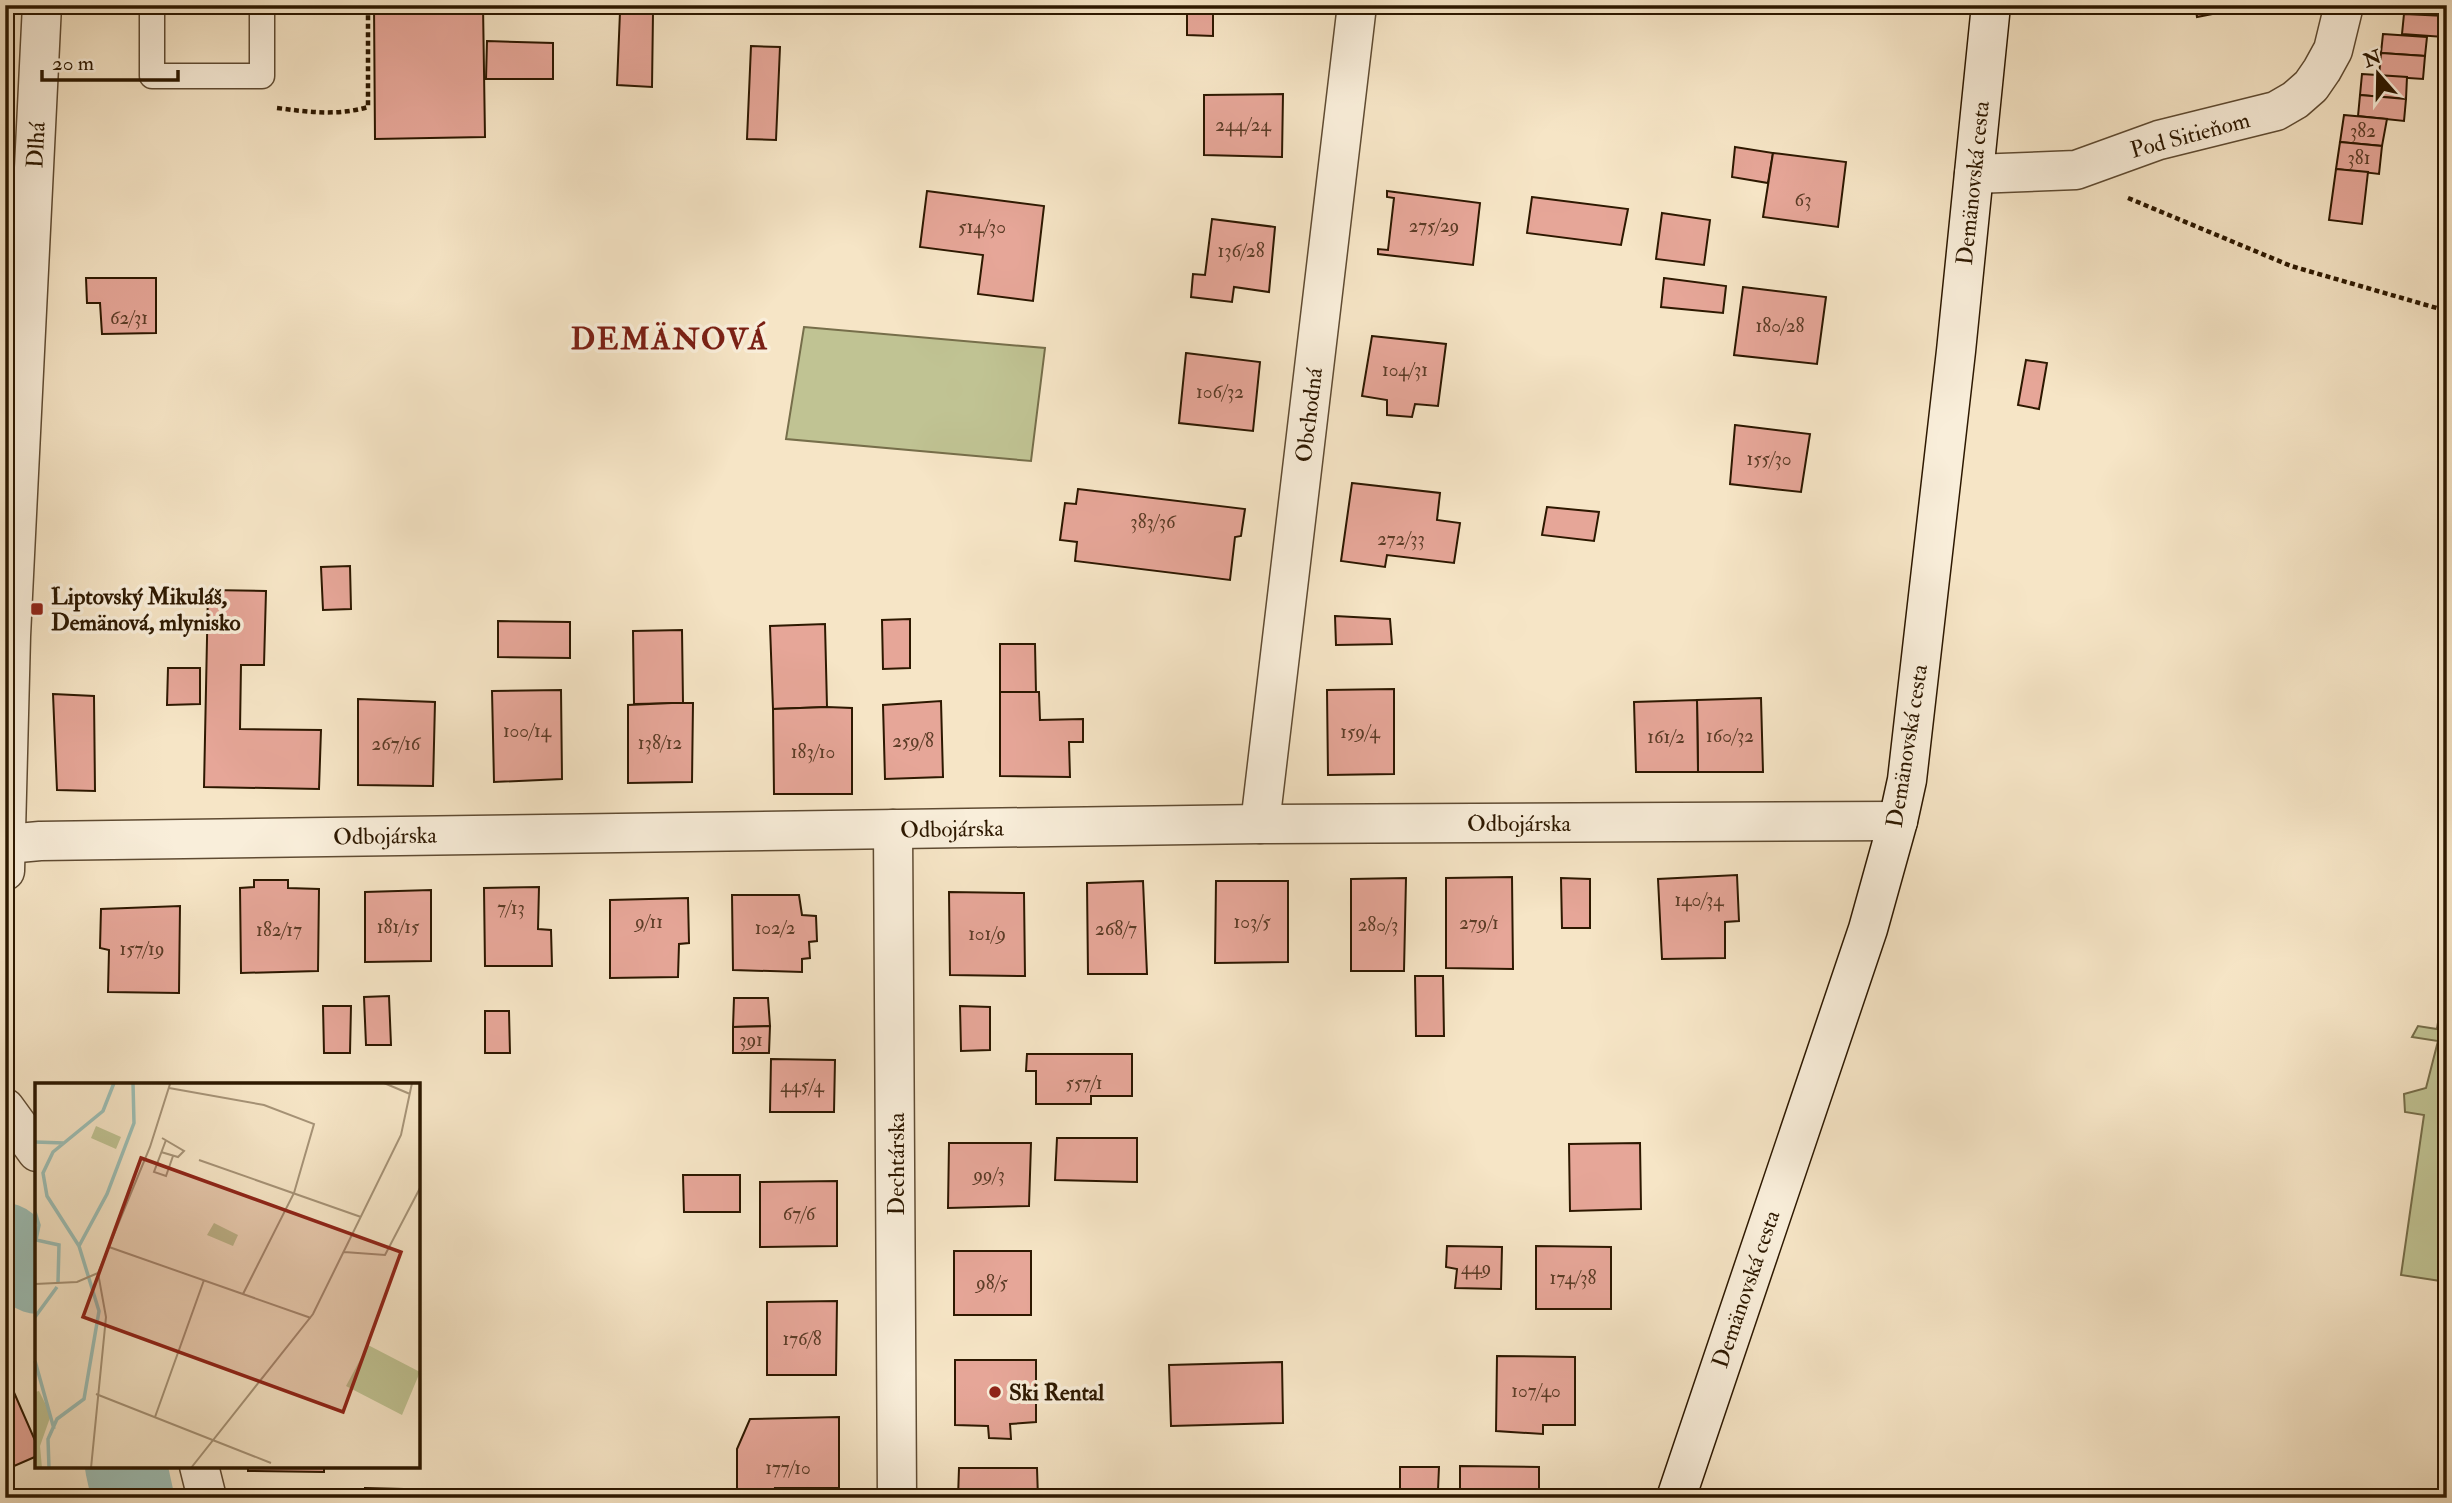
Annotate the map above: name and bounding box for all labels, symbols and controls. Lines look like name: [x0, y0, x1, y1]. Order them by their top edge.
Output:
scale bar: [42, 38, 178, 82]
north arrow: [2344, 38, 2414, 108]
text: N: [2359, 44, 2386, 73]
text: 20 m: [52, 50, 94, 77]
street label: Demänovská cesta: [1950, 99, 1996, 267]
street label: Pod Sitieňom: [2127, 105, 2253, 165]
house number: 244/24: [1215, 113, 1271, 137]
house number: 382: [2350, 119, 2376, 143]
street label: Dlhá: [20, 121, 52, 169]
house number: 381: [2348, 146, 2371, 170]
house number: 63: [1795, 188, 1811, 212]
house number: 275/29: [1409, 214, 1459, 238]
house number: 514/30: [958, 215, 1006, 239]
house number: 136/28: [1217, 239, 1265, 263]
house number: 62/31: [110, 306, 148, 330]
house number: 180/28: [1756, 314, 1805, 338]
district label: DEMÄNOVÁ: [571, 321, 769, 358]
house number: 104/31: [1382, 358, 1428, 382]
street label: Obchodná: [1289, 366, 1329, 464]
house number: 106/32: [1196, 380, 1244, 404]
house number: 155/30: [1746, 447, 1792, 471]
house number: 383/36: [1130, 510, 1177, 534]
house number: 272/33: [1377, 527, 1425, 551]
place label: Liptovský Mikuláš, Demänová, mlynisko: [51, 582, 241, 638]
marker: Liptovský Mikuláš, Demänová, mlynisko: [29, 601, 45, 617]
street label: Demänovská cesta: [1880, 662, 1934, 830]
house number: 100/14: [503, 719, 552, 743]
house number: 159/4: [1340, 720, 1381, 744]
house number: 160/32: [1706, 724, 1754, 748]
house number: 161/2: [1647, 725, 1685, 749]
house number: 259/8: [892, 729, 934, 753]
house number: 138/12: [638, 731, 682, 755]
house number: 267/16: [372, 732, 422, 756]
house number: 183/10: [791, 740, 835, 764]
street label: Odbojárska: [1467, 809, 1571, 838]
street label: Odbojárska: [900, 814, 1005, 844]
street label: Odbojárska: [333, 821, 438, 851]
house number: 140/34: [1674, 888, 1724, 912]
house number: 7/13: [497, 896, 525, 920]
house number: 9/11: [633, 910, 663, 934]
house number: 103/5: [1234, 910, 1271, 934]
house number: 279/1: [1459, 911, 1499, 935]
house number: 280/3: [1358, 913, 1398, 937]
house number: 181/15: [377, 915, 420, 939]
house number: 102/2: [755, 916, 795, 940]
house number: 268/7: [1095, 917, 1137, 941]
house number: 182/17: [256, 918, 302, 942]
house number: 101/9: [968, 922, 1006, 946]
house number: 157/19: [120, 937, 164, 961]
house number: 391: [739, 1028, 763, 1052]
house number: 557/1: [1066, 1071, 1102, 1095]
house number: 445/4: [780, 1074, 824, 1098]
inset map: [35, 1083, 420, 1468]
street label: Dechtárska: [882, 1112, 911, 1216]
house number: 99/3: [971, 1163, 1005, 1187]
house number: 67/6: [783, 1202, 817, 1226]
street label: Demänovská cesta: [1705, 1206, 1787, 1372]
house number: 449: [1461, 1256, 1491, 1280]
house number: 174/38: [1550, 1266, 1596, 1290]
house number: 98/5: [974, 1271, 1009, 1295]
house number: 176/8: [782, 1327, 822, 1351]
place label: Ski Rental: [1009, 1378, 1105, 1407]
house number: 107/40: [1511, 1379, 1561, 1403]
marker: Ski Rental: [987, 1384, 1003, 1400]
house number: 177/10: [765, 1456, 811, 1480]

